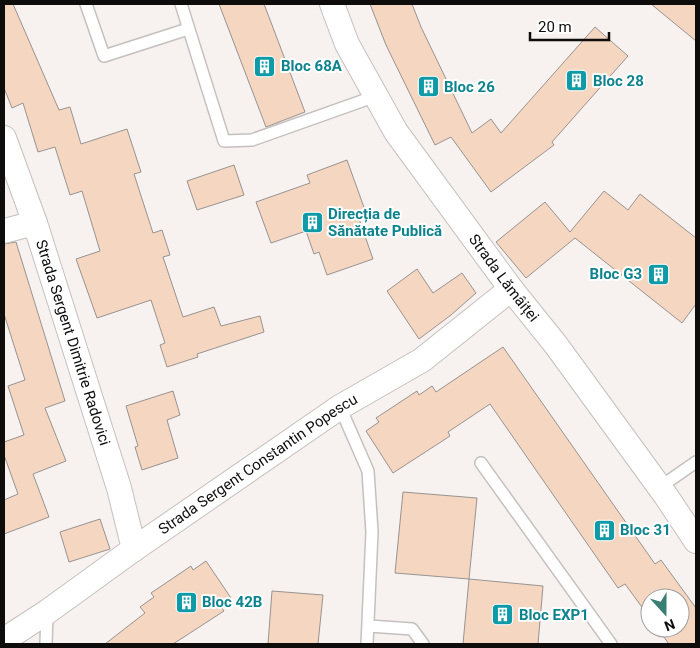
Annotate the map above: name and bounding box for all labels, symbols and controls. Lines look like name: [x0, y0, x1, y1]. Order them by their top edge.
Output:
scale bar: [530, 10, 609, 42]
text: 20 m: [538, 18, 572, 36]
building icon: Bloc 68A: [253, 54, 277, 78]
place label: Bloc 68A: [281, 57, 343, 75]
building icon: Bloc 28: [565, 69, 589, 93]
place label: Bloc 28: [593, 72, 644, 90]
building icon: Bloc 26: [416, 75, 440, 99]
place label: Bloc 26: [444, 78, 495, 96]
place label: Direcția de Sănătate Publică: [328, 205, 442, 240]
building icon: Direcția de Sănătate Publică: [300, 211, 324, 235]
street label: Strada Lămâiței: [465, 231, 543, 325]
street label: Strada Sergent Dimitrie Radovici: [32, 238, 114, 448]
building icon: Bloc G3: [646, 262, 670, 286]
place label: Bloc G3: [590, 265, 642, 283]
street label: Strada Sergent Constantin Popescu: [155, 390, 361, 538]
building icon: Bloc 31: [592, 518, 616, 542]
place label: Bloc 31: [620, 521, 671, 539]
north arrow: [640, 588, 690, 638]
building icon: Bloc 42B: [174, 590, 198, 614]
place label: Bloc 42B: [202, 593, 262, 611]
building icon: Bloc EXP1: [491, 603, 515, 627]
place label: Bloc EXP1: [519, 606, 589, 624]
text: N: [662, 616, 677, 634]

